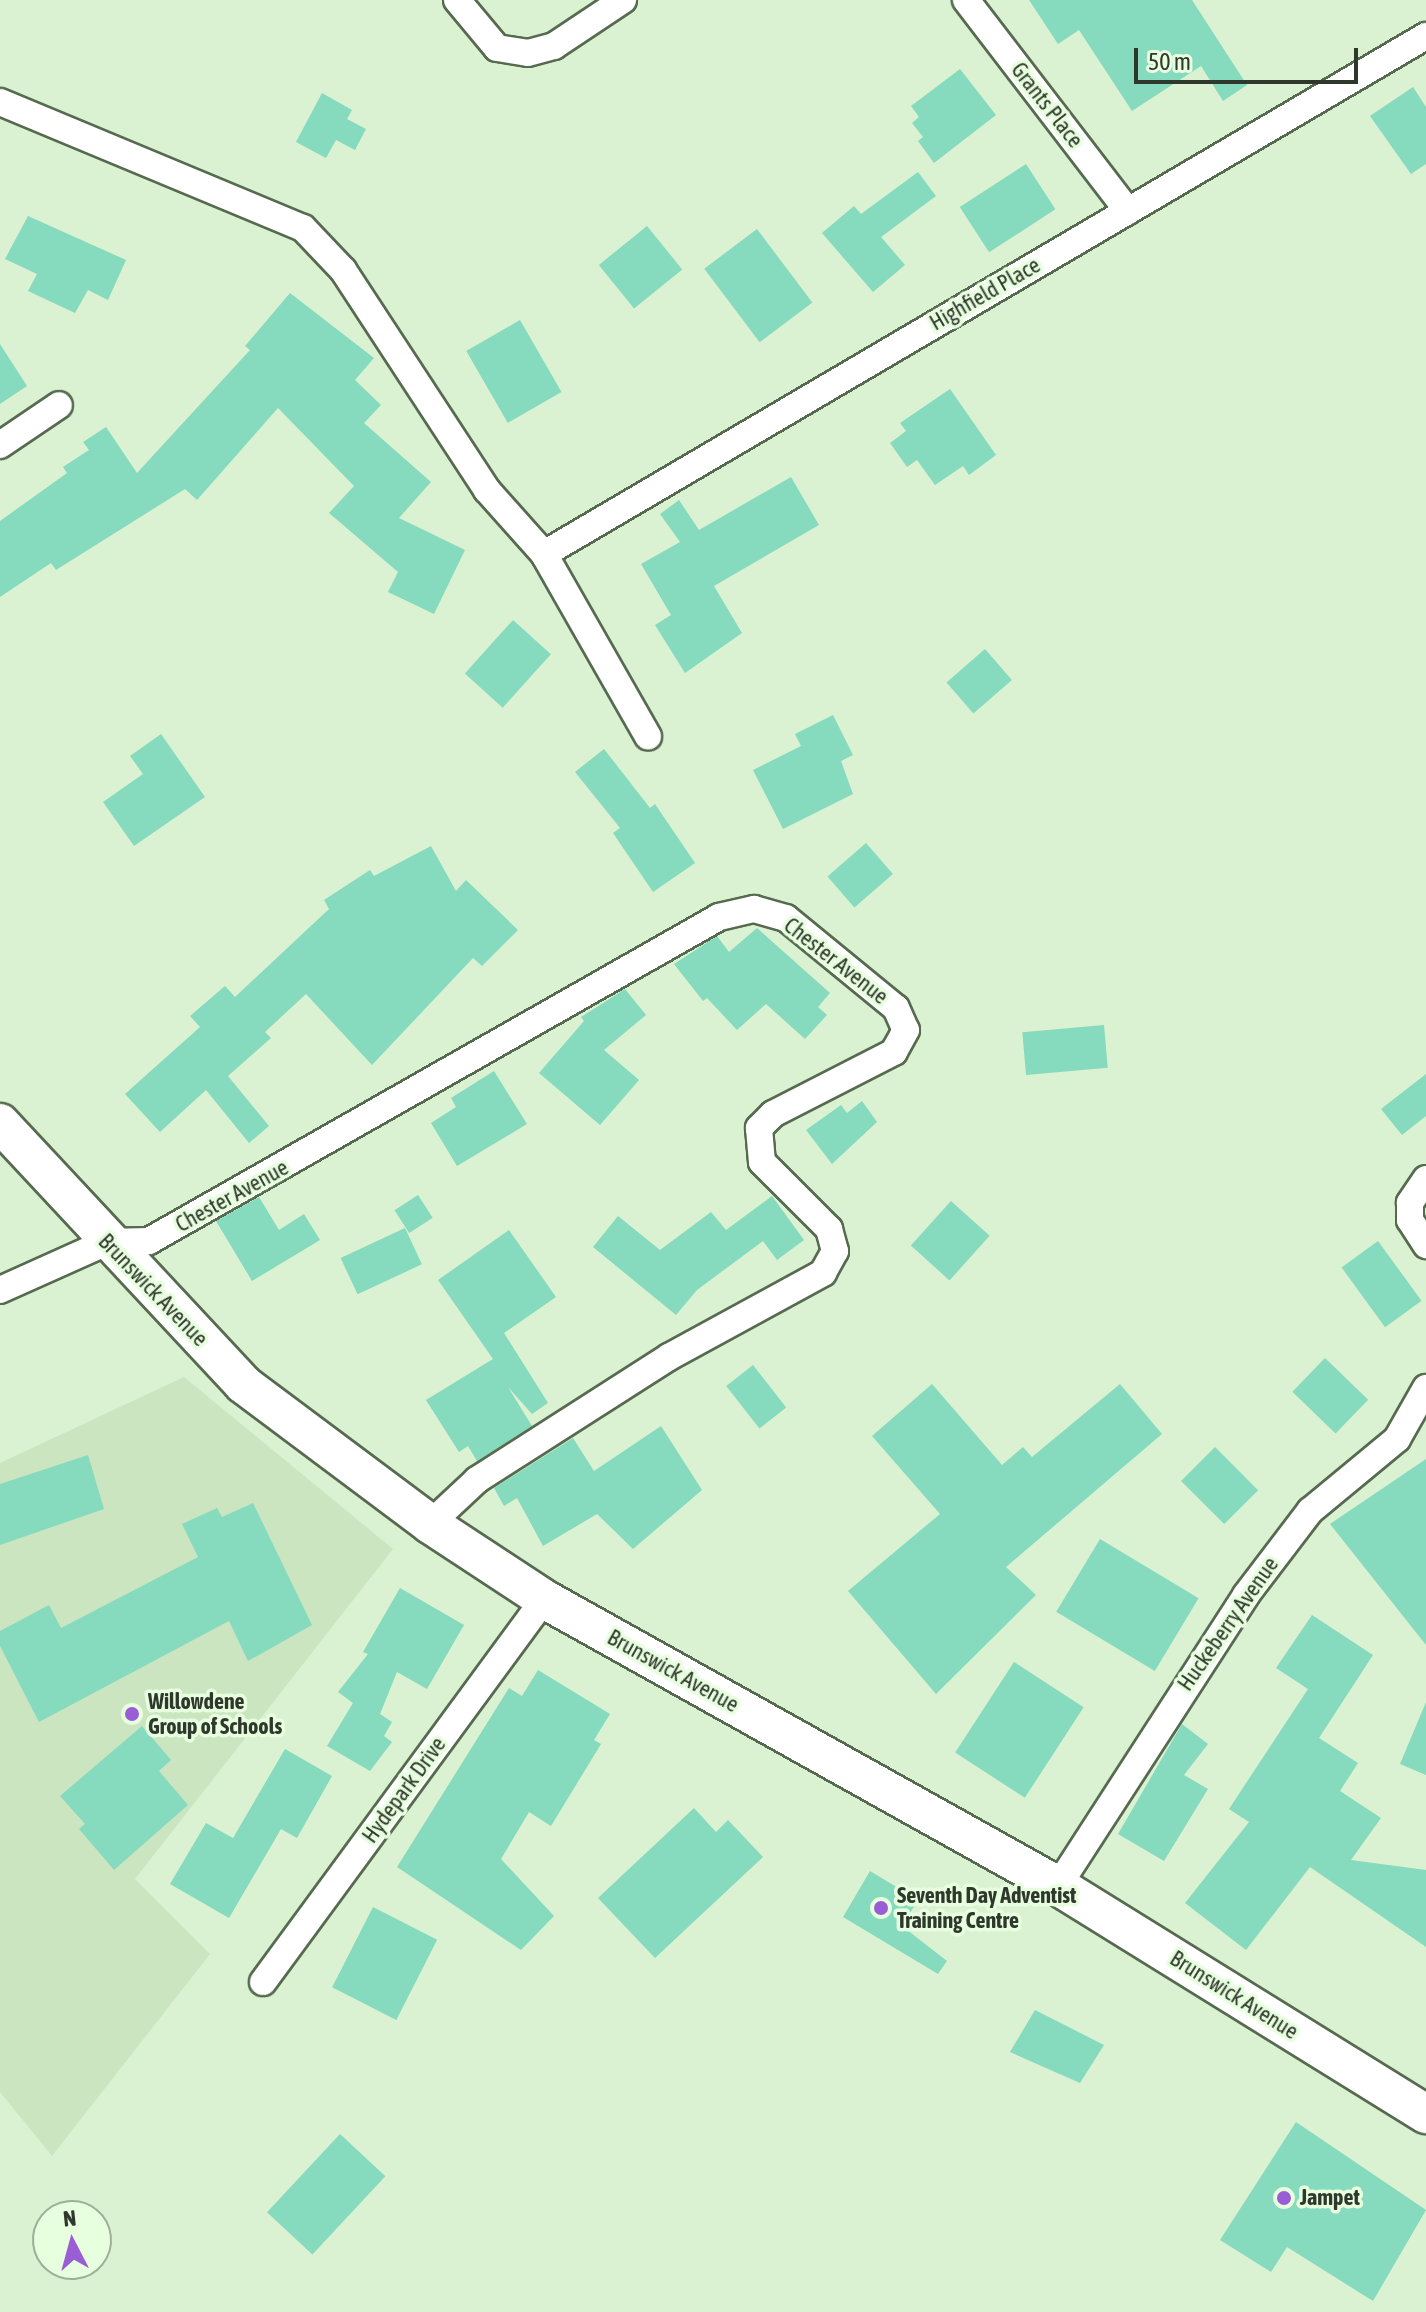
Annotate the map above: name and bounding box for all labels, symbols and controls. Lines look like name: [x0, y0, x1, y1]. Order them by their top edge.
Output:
scale bar: [1138, 32, 1362, 82]
text: 50 m: [1148, 48, 1191, 75]
street label: Grants Place: [1006, 57, 1088, 153]
street label: Highfield Place: [925, 252, 1045, 336]
street label: Chester Avenue: [779, 912, 893, 1010]
street label: Chester Avenue: [171, 1154, 293, 1238]
street label: Brunswick Avenue: [93, 1228, 213, 1352]
street label: Huckeberry Avenue: [1172, 1552, 1284, 1696]
street label: Brunswick Avenue: [603, 1624, 743, 1718]
place label: Willowdene Group of Schools: [148, 1688, 282, 1740]
marker: Willowdene Group of Schools: [123, 1705, 141, 1723]
street label: Hydepark Drive: [357, 1732, 451, 1848]
place label: Seventh Day Adventist Training Centre: [897, 1882, 1076, 1934]
marker: Seventh Day Adventist Training Centre: [872, 1899, 890, 1917]
street label: Brunswick Avenue: [1165, 1945, 1303, 2045]
place label: Jampet: [1300, 2185, 1360, 2211]
marker: Jampet: [1275, 2189, 1293, 2207]
north arrow: [32, 2200, 112, 2280]
text: N: [62, 2205, 78, 2232]

